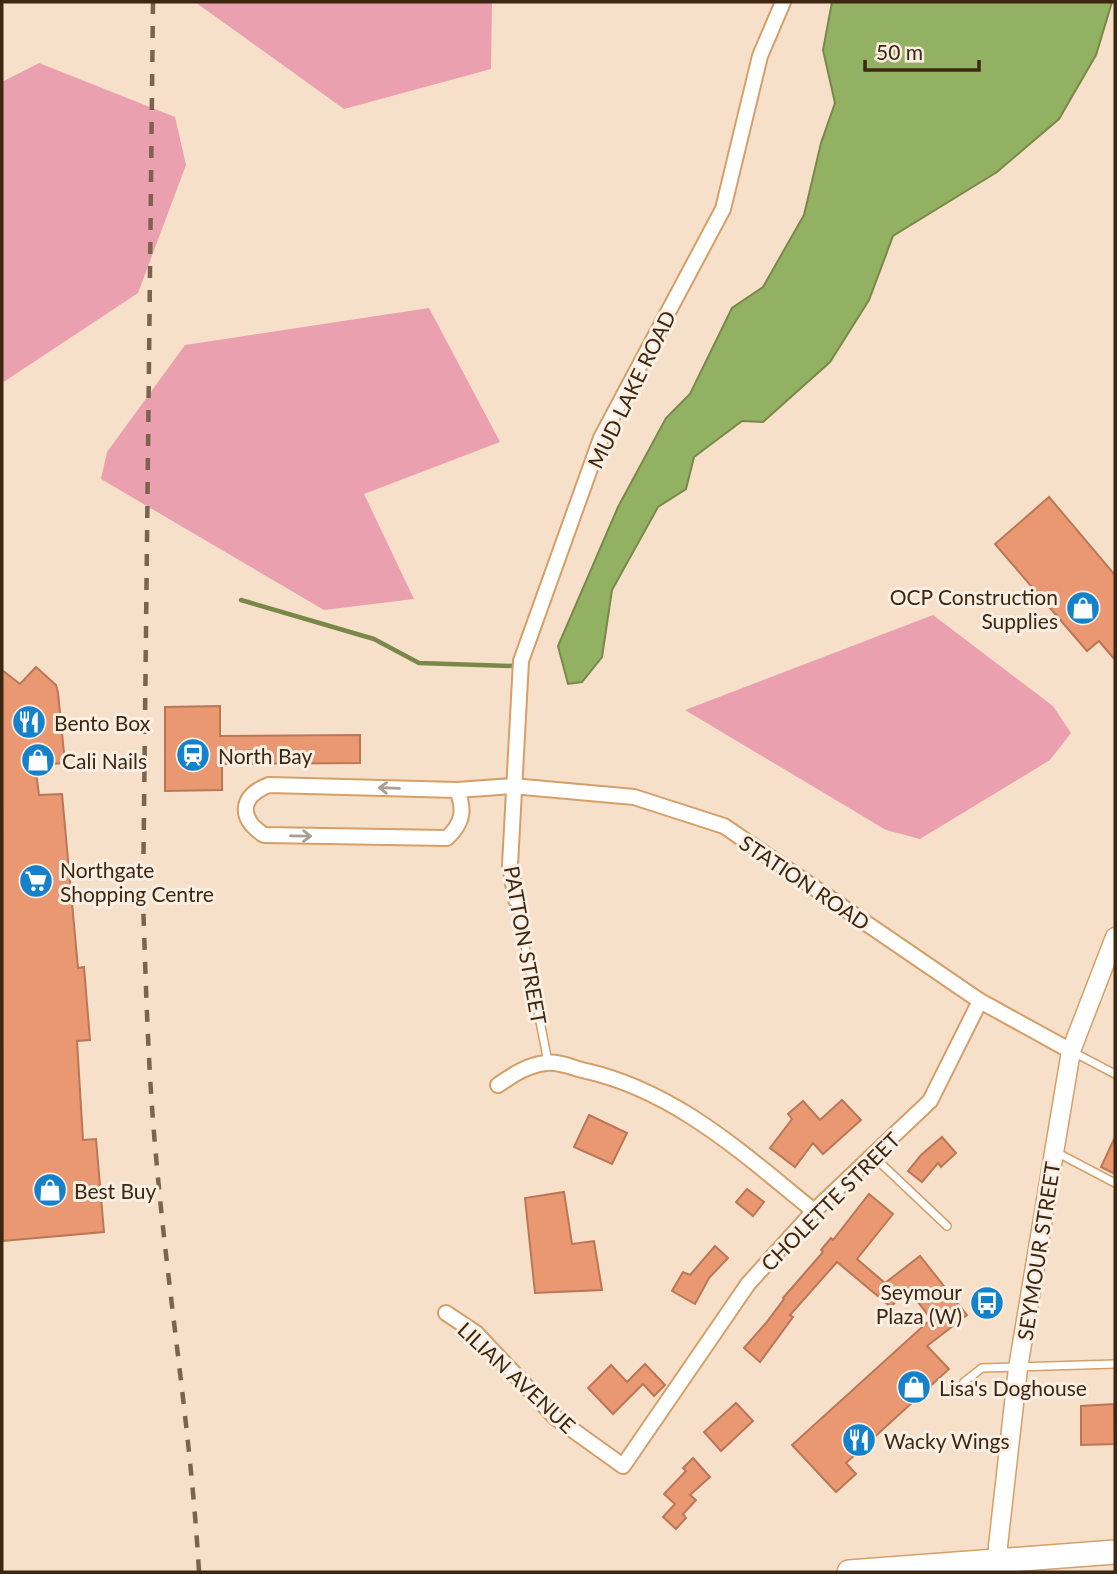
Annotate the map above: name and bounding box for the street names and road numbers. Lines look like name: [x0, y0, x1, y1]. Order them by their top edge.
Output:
street label: MUD LAKE ROAD: [582, 306, 680, 472]
street label: STATION ROAD: [735, 829, 875, 935]
street label: PATTON STREET: [500, 864, 552, 1027]
street label: CHOLETTE STREET: [756, 1126, 905, 1275]
street label: SEYMOUR STREET: [1012, 1159, 1065, 1342]
street label: LILIAN AVENUE: [453, 1316, 581, 1438]

